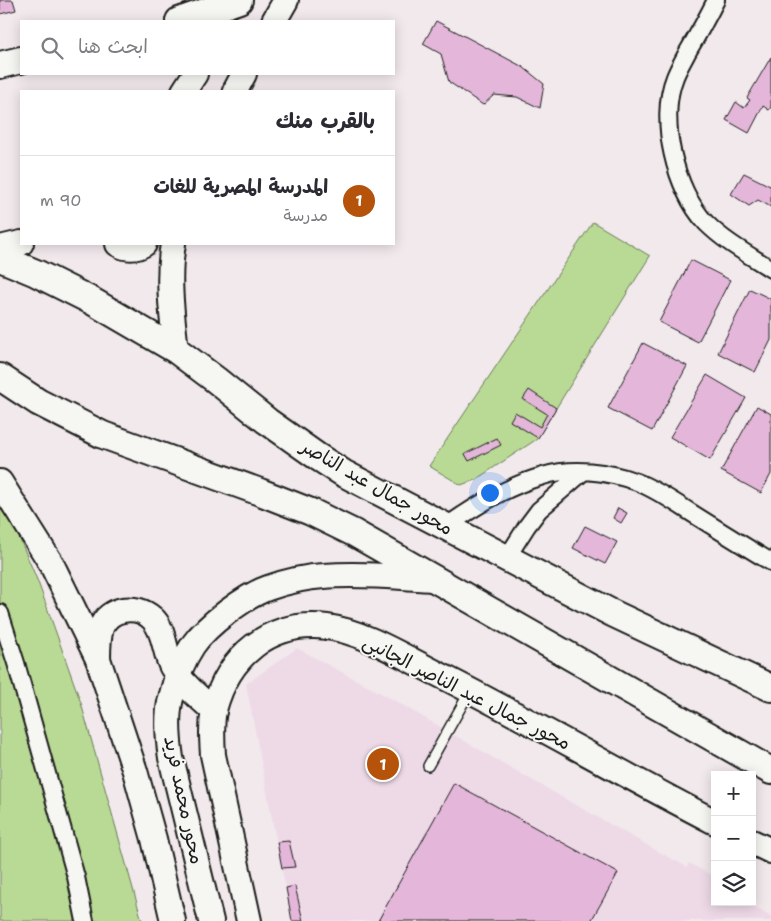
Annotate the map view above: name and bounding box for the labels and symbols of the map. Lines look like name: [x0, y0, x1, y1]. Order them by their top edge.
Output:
street label: محور جمال عبد الناصر: [295, 432, 458, 541]
your location: [477, 480, 503, 506]
street label: محور جمال عبد الناصر الجانبى: [359, 629, 575, 755]
street label: محور محمد فريد: [158, 734, 210, 866]
pin: 1: [367, 745, 399, 783]

